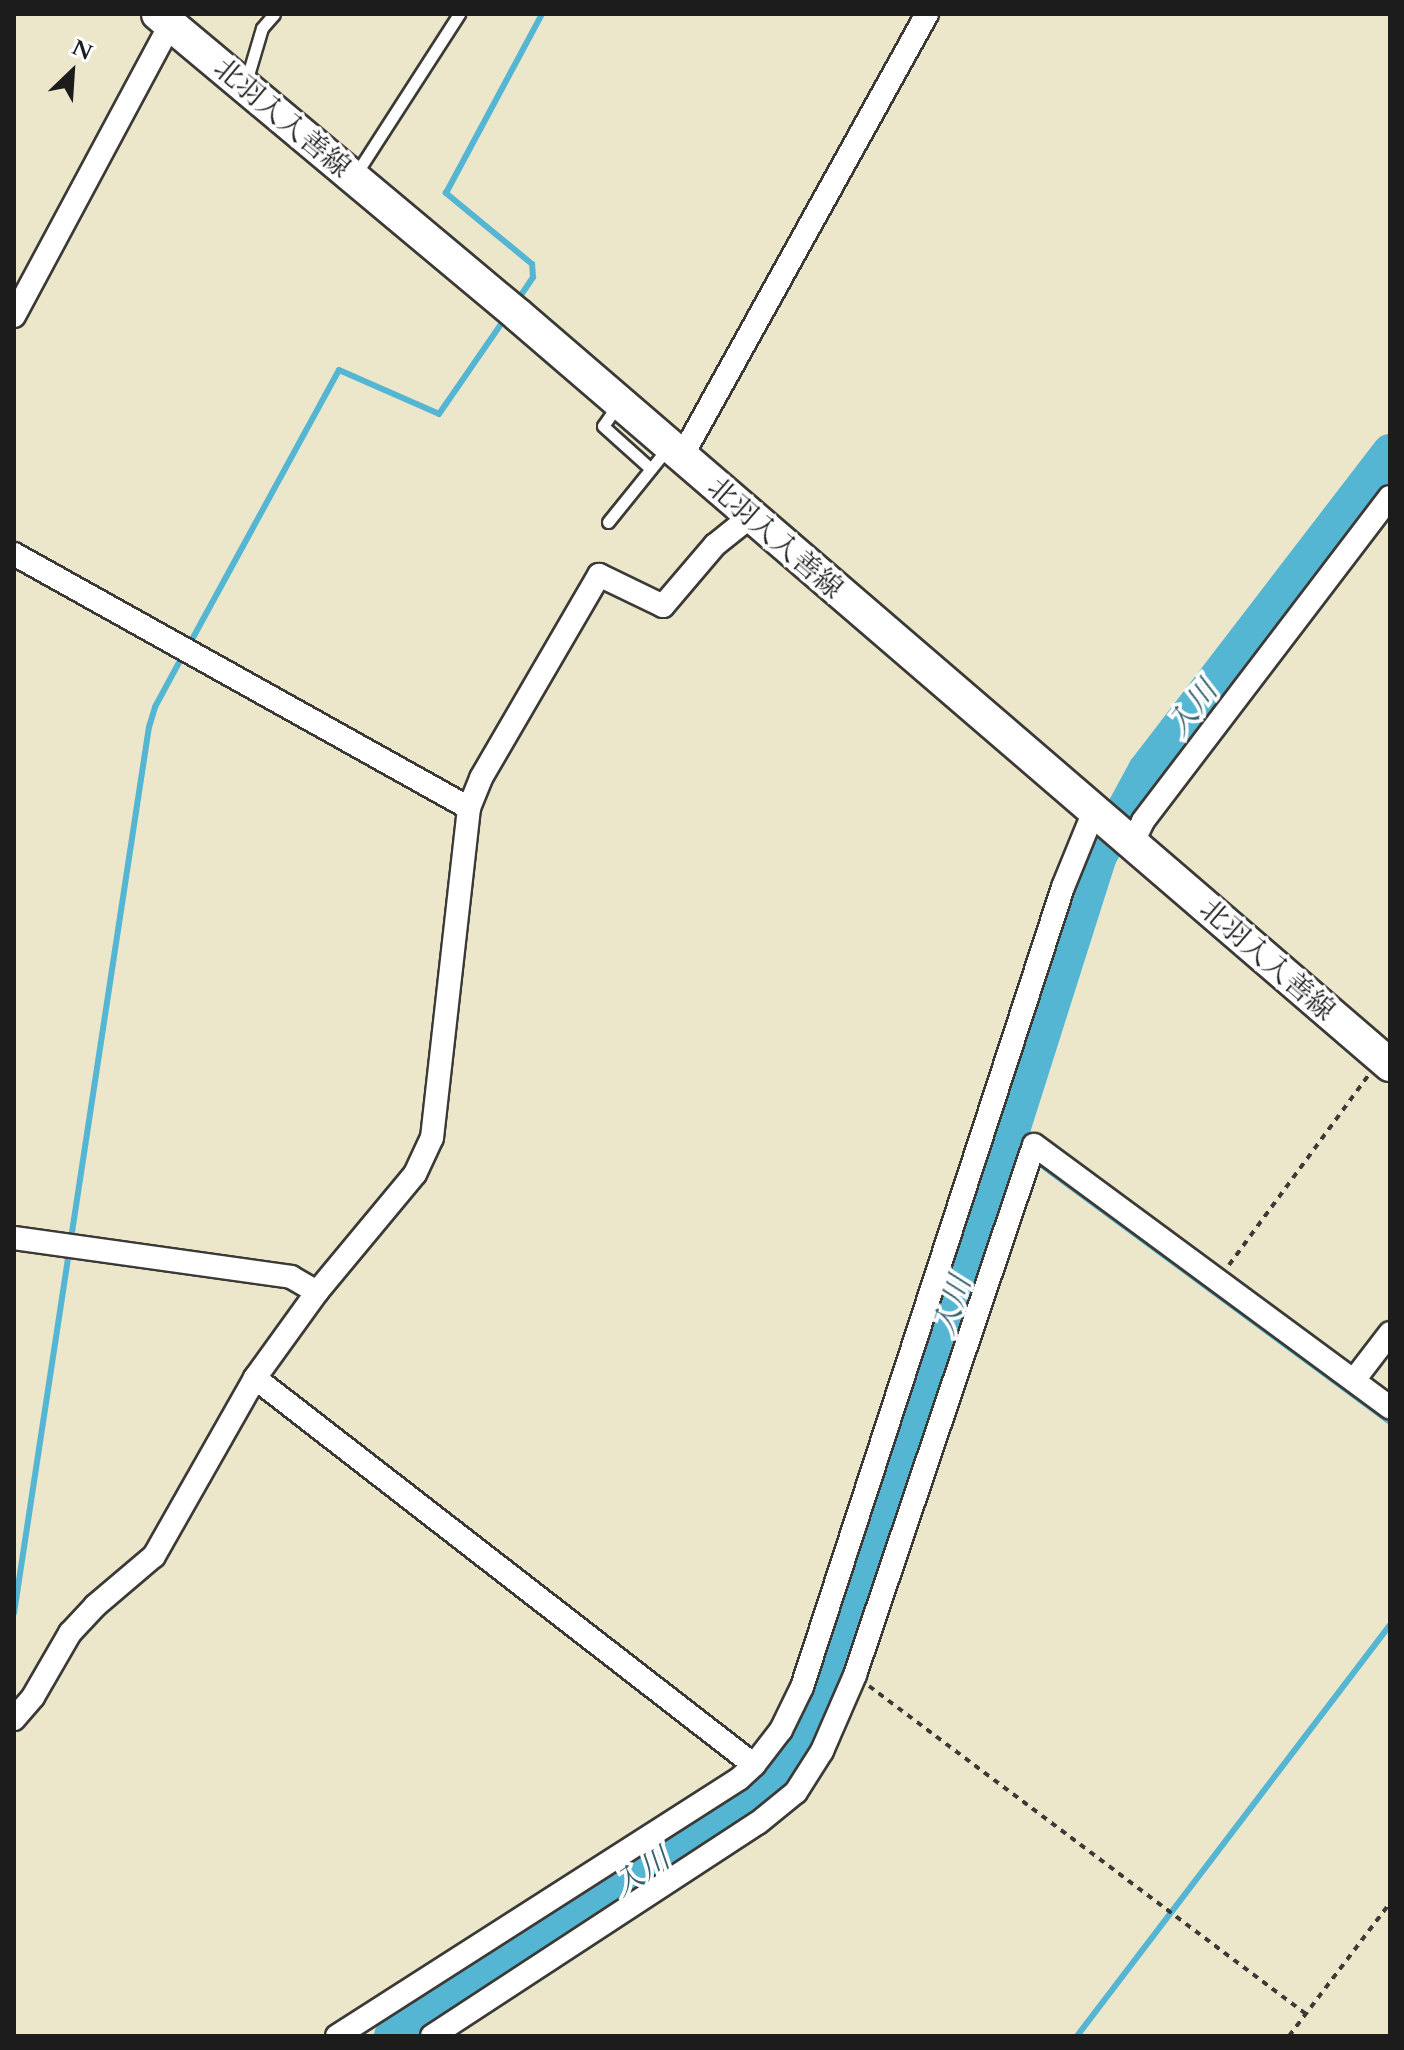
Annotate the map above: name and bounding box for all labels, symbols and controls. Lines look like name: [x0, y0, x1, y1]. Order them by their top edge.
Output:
north arrow: [32, 32, 112, 112]
text: N: [67, 33, 97, 68]
street label: 北羽入入善線: [207, 51, 357, 185]
street label: 北羽入入善線: [701, 470, 849, 606]
water label: 入川: [1160, 674, 1226, 744]
street label: 北羽入入善線: [1193, 892, 1341, 1028]
water label: 入川: [927, 1272, 979, 1340]
water label: 入川: [607, 1842, 677, 1904]

